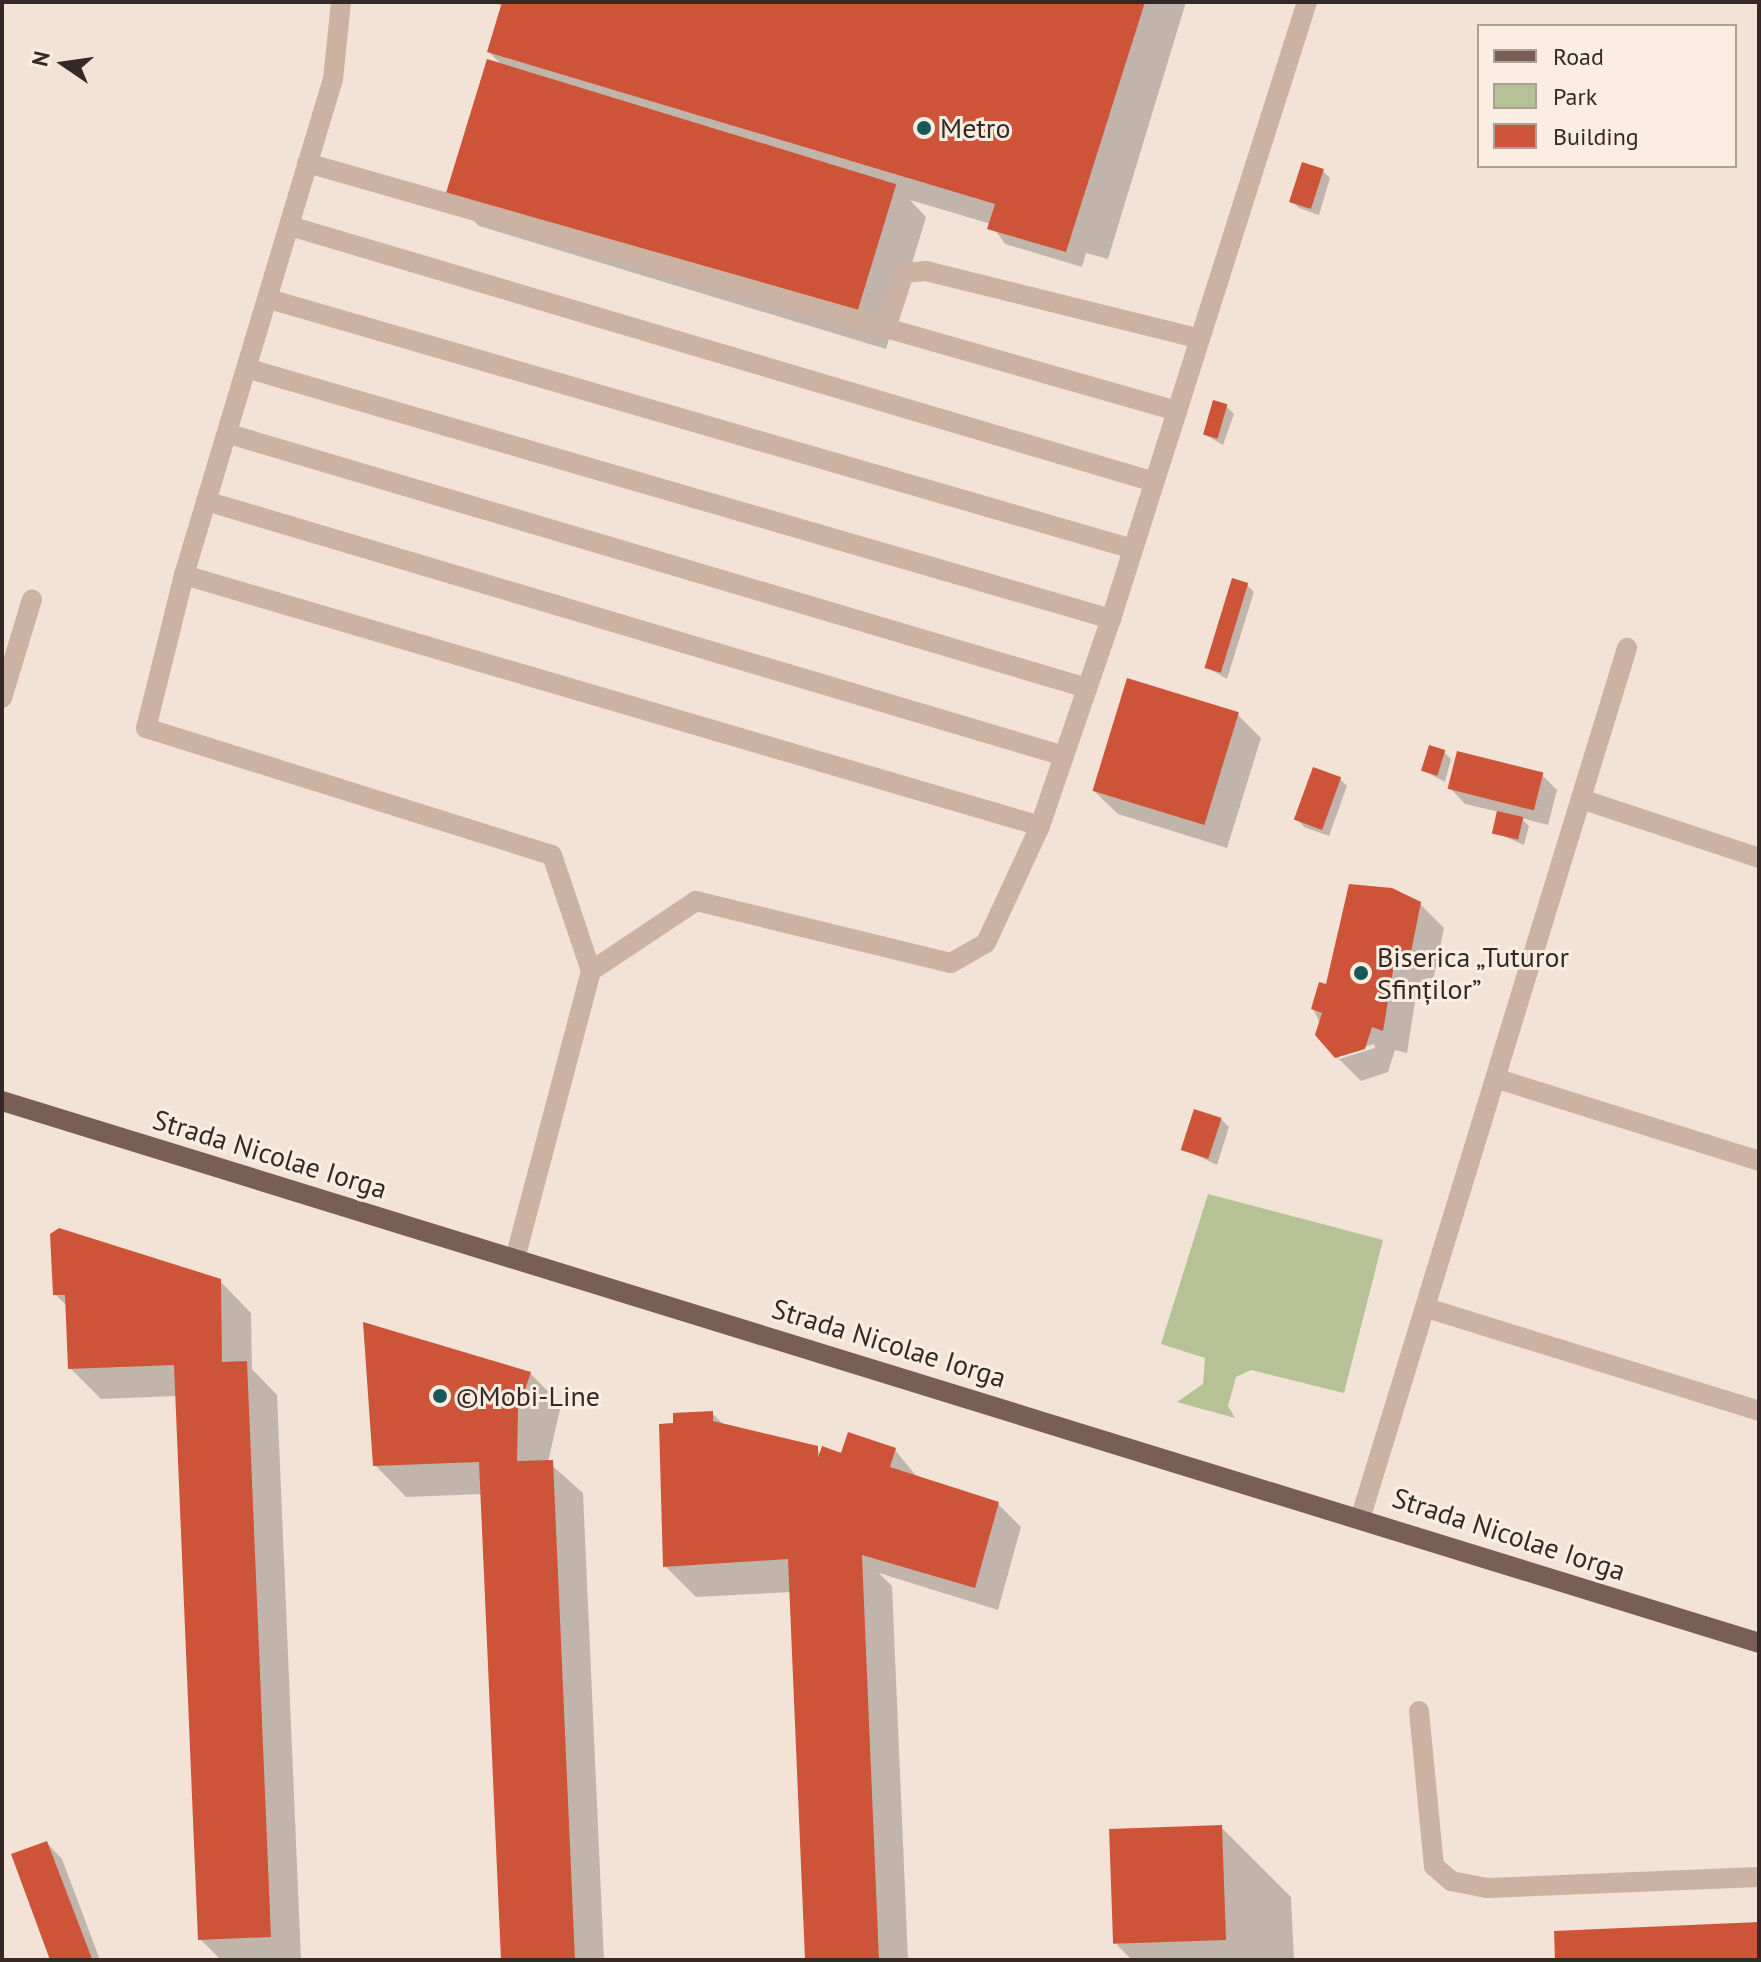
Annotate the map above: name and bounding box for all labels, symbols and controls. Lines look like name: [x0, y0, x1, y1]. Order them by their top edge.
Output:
north arrow: [24, 24, 104, 104]
legend: [1477, 24, 1737, 168]
text: Road: [1553, 41, 1604, 72]
text: N: [25, 48, 56, 69]
text: Park: [1553, 81, 1597, 112]
place label: Metro: [940, 111, 1010, 145]
marker: Metro: [915, 119, 933, 137]
text: Building: [1553, 121, 1639, 152]
place label: Biserica „Tuturor Sfinților”: [1377, 940, 1571, 1006]
marker: Biserica „Tuturor Sfinților”: [1352, 964, 1370, 982]
street label: Strada Nicolae Iorga: [149, 1102, 391, 1206]
street label: Strada Nicolae Iorga: [768, 1291, 1010, 1395]
place label: ©Mobi-Line: [456, 1379, 600, 1413]
marker: ©Mobi-Line: [431, 1387, 449, 1405]
street label: Strada Nicolae Iorga: [1388, 1480, 1630, 1588]

